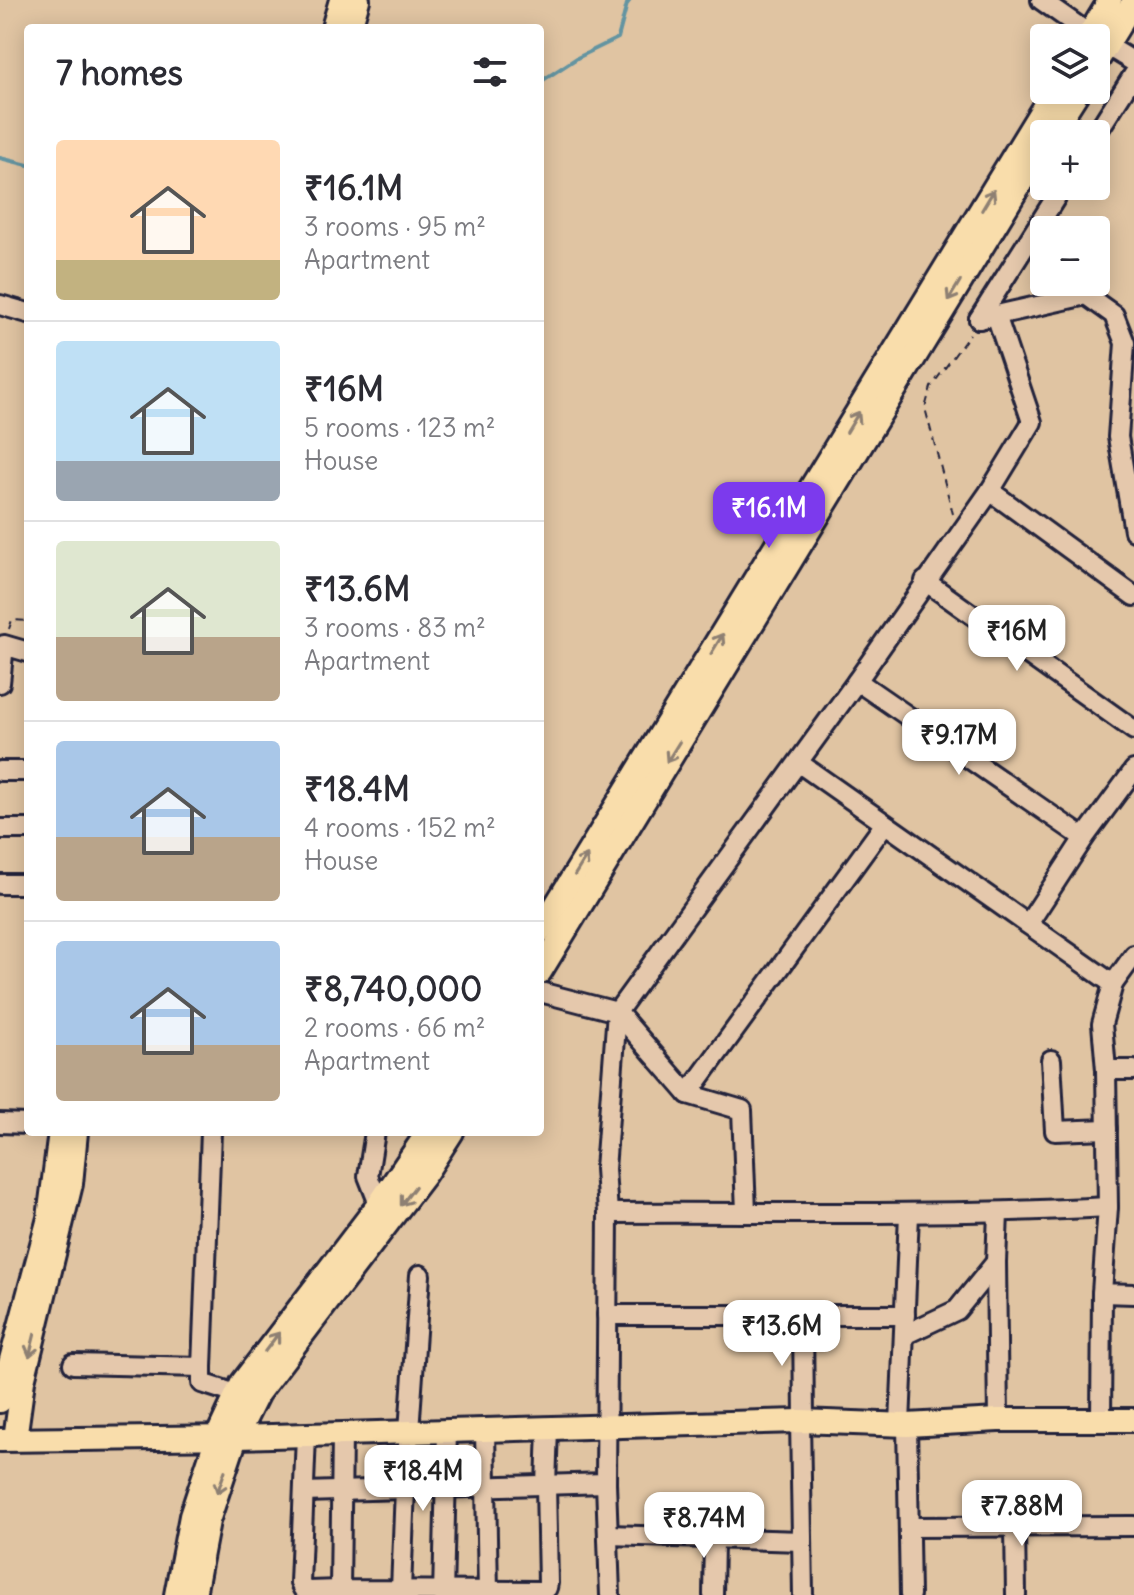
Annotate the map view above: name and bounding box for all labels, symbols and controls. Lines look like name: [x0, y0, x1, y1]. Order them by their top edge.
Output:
map controls: [1030, 24, 1110, 296]
button: layers: [1030, 24, 1110, 104]
icon: filters: [468, 50, 512, 94]
text: 7 homes: [56, 51, 183, 94]
button: +: [1030, 120, 1110, 200]
text: ₹16.1M: [304, 166, 403, 209]
icon: home: [120, 172, 216, 268]
one-way arrow: [980, 189, 996, 212]
text: 3 rooms · 95 m²: [304, 210, 486, 243]
button: −: [1030, 216, 1110, 296]
text: Apartment: [304, 243, 430, 276]
one-way arrow: [946, 279, 962, 302]
text: ₹16M: [304, 367, 384, 410]
icon: home: [120, 373, 216, 469]
text: 5 rooms · 123 m²: [304, 411, 496, 444]
one-way arrow: [845, 411, 861, 434]
text: House: [304, 444, 378, 477]
pin: ₹16.1M: [704, 482, 834, 550]
text: ₹16.1M: [731, 491, 807, 524]
text: ₹13.6M: [304, 567, 411, 610]
icon: home: [120, 573, 216, 669]
pin: ₹16M: [970, 605, 1064, 673]
text: 3 rooms · 83 m²: [304, 611, 486, 644]
text: ₹16M: [986, 614, 1048, 647]
one-way arrow: [710, 633, 726, 656]
text: Apartment: [304, 644, 430, 677]
pin: ₹9.17M: [894, 709, 1024, 777]
text: ₹9.17M: [920, 718, 998, 751]
one-way arrow: [664, 740, 680, 763]
text: ₹18.4M: [304, 767, 410, 810]
icon: home: [120, 773, 216, 869]
text: 4 rooms · 152 m²: [304, 811, 496, 844]
text: House: [304, 844, 378, 877]
one-way arrow: [573, 854, 589, 877]
text: ₹8,740,000: [304, 967, 482, 1010]
icon: home: [120, 973, 216, 1069]
text: 2 rooms · 66 m²: [304, 1011, 486, 1044]
text: Apartment: [304, 1044, 430, 1077]
one-way arrow: [399, 1185, 416, 1206]
pin: ₹13.6M: [717, 1300, 847, 1368]
text: ₹13.6M: [741, 1309, 823, 1342]
one-way arrow: [24, 1332, 39, 1358]
one-way arrow: [263, 1332, 280, 1353]
pin: ₹18.4M: [358, 1445, 488, 1513]
text: ₹18.4M: [382, 1454, 464, 1487]
one-way arrow: [213, 1469, 228, 1494]
pin: ₹7.88M: [957, 1480, 1087, 1548]
text: ₹7.88M: [980, 1489, 1064, 1522]
pin: ₹8.74M: [639, 1492, 769, 1560]
text: ₹8.74M: [662, 1501, 746, 1534]

